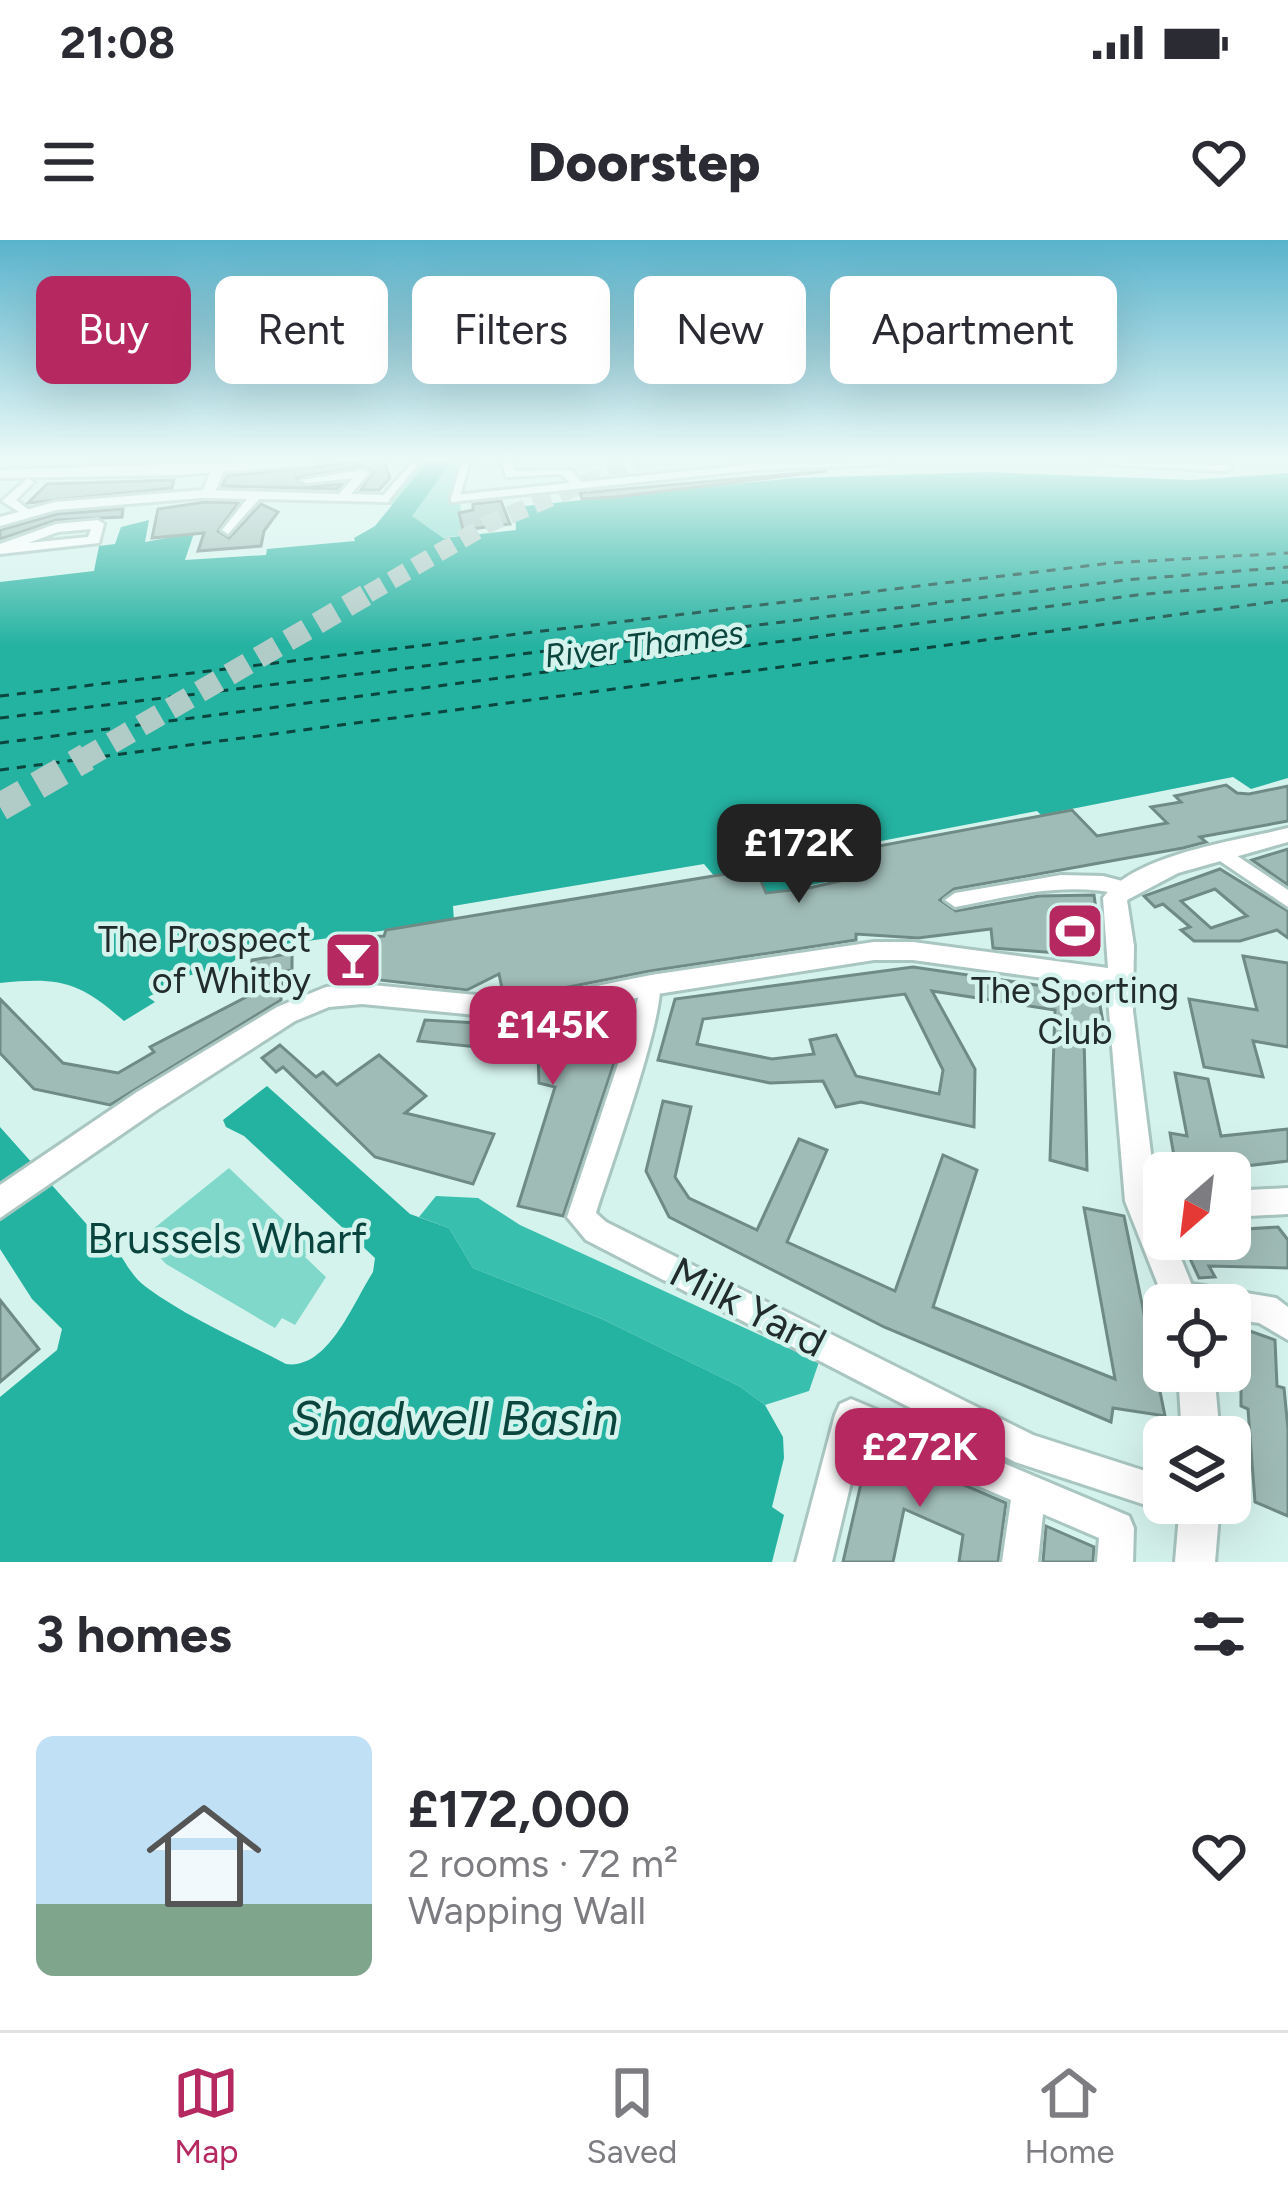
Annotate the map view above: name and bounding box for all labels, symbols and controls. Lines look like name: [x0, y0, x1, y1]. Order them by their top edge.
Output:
text: 21:08: [60, 15, 175, 69]
icon: menu: [36, 129, 102, 195]
icon: heart: [1186, 129, 1252, 195]
text: Doorstep: [528, 130, 760, 195]
chip: Buy: [36, 276, 191, 384]
chip: Rent: [215, 276, 388, 384]
chip: Filters: [412, 276, 610, 384]
chip: New: [634, 276, 806, 384]
chip: Apartment: [830, 276, 1117, 384]
water label: River Thames: [542, 612, 746, 676]
pin: £172K: [715, 804, 883, 906]
text: £172K: [744, 819, 854, 866]
sports icon: The Sporting Club: [1044, 900, 1106, 962]
place label: The Prospect of Whitby: [98, 918, 311, 1002]
bar icon: The Prospect of Whitby: [322, 929, 384, 991]
place label: The Sporting Club: [971, 969, 1179, 1053]
pin: £145K: [469, 986, 637, 1088]
text: £145K: [497, 1001, 609, 1048]
north arrow: [1143, 1152, 1251, 1260]
map controls: [1143, 1152, 1251, 1524]
park label: Brussels Wharf: [87, 1213, 367, 1264]
street label: Milk Yard: [661, 1246, 835, 1368]
button: locate: [1143, 1284, 1251, 1392]
water label: Shadwell Basin: [291, 1389, 619, 1447]
pin: £272K: [836, 1408, 1004, 1510]
button: layers: [1143, 1416, 1251, 1524]
text: £272K: [862, 1423, 978, 1470]
icon: filters: [1186, 1601, 1252, 1667]
text: 3 homes: [36, 1604, 232, 1665]
text: £172,000: [408, 1779, 630, 1840]
icon: home: [132, 1784, 276, 1928]
icon: heart: [1186, 1823, 1252, 1889]
text: 2 rooms · 72 m²: [408, 1840, 678, 1887]
text: Wapping Wall: [408, 1887, 646, 1934]
tab: Map: [173, 2060, 239, 2171]
tab: Saved: [586, 2060, 677, 2171]
tab: Home: [1024, 2060, 1114, 2171]

